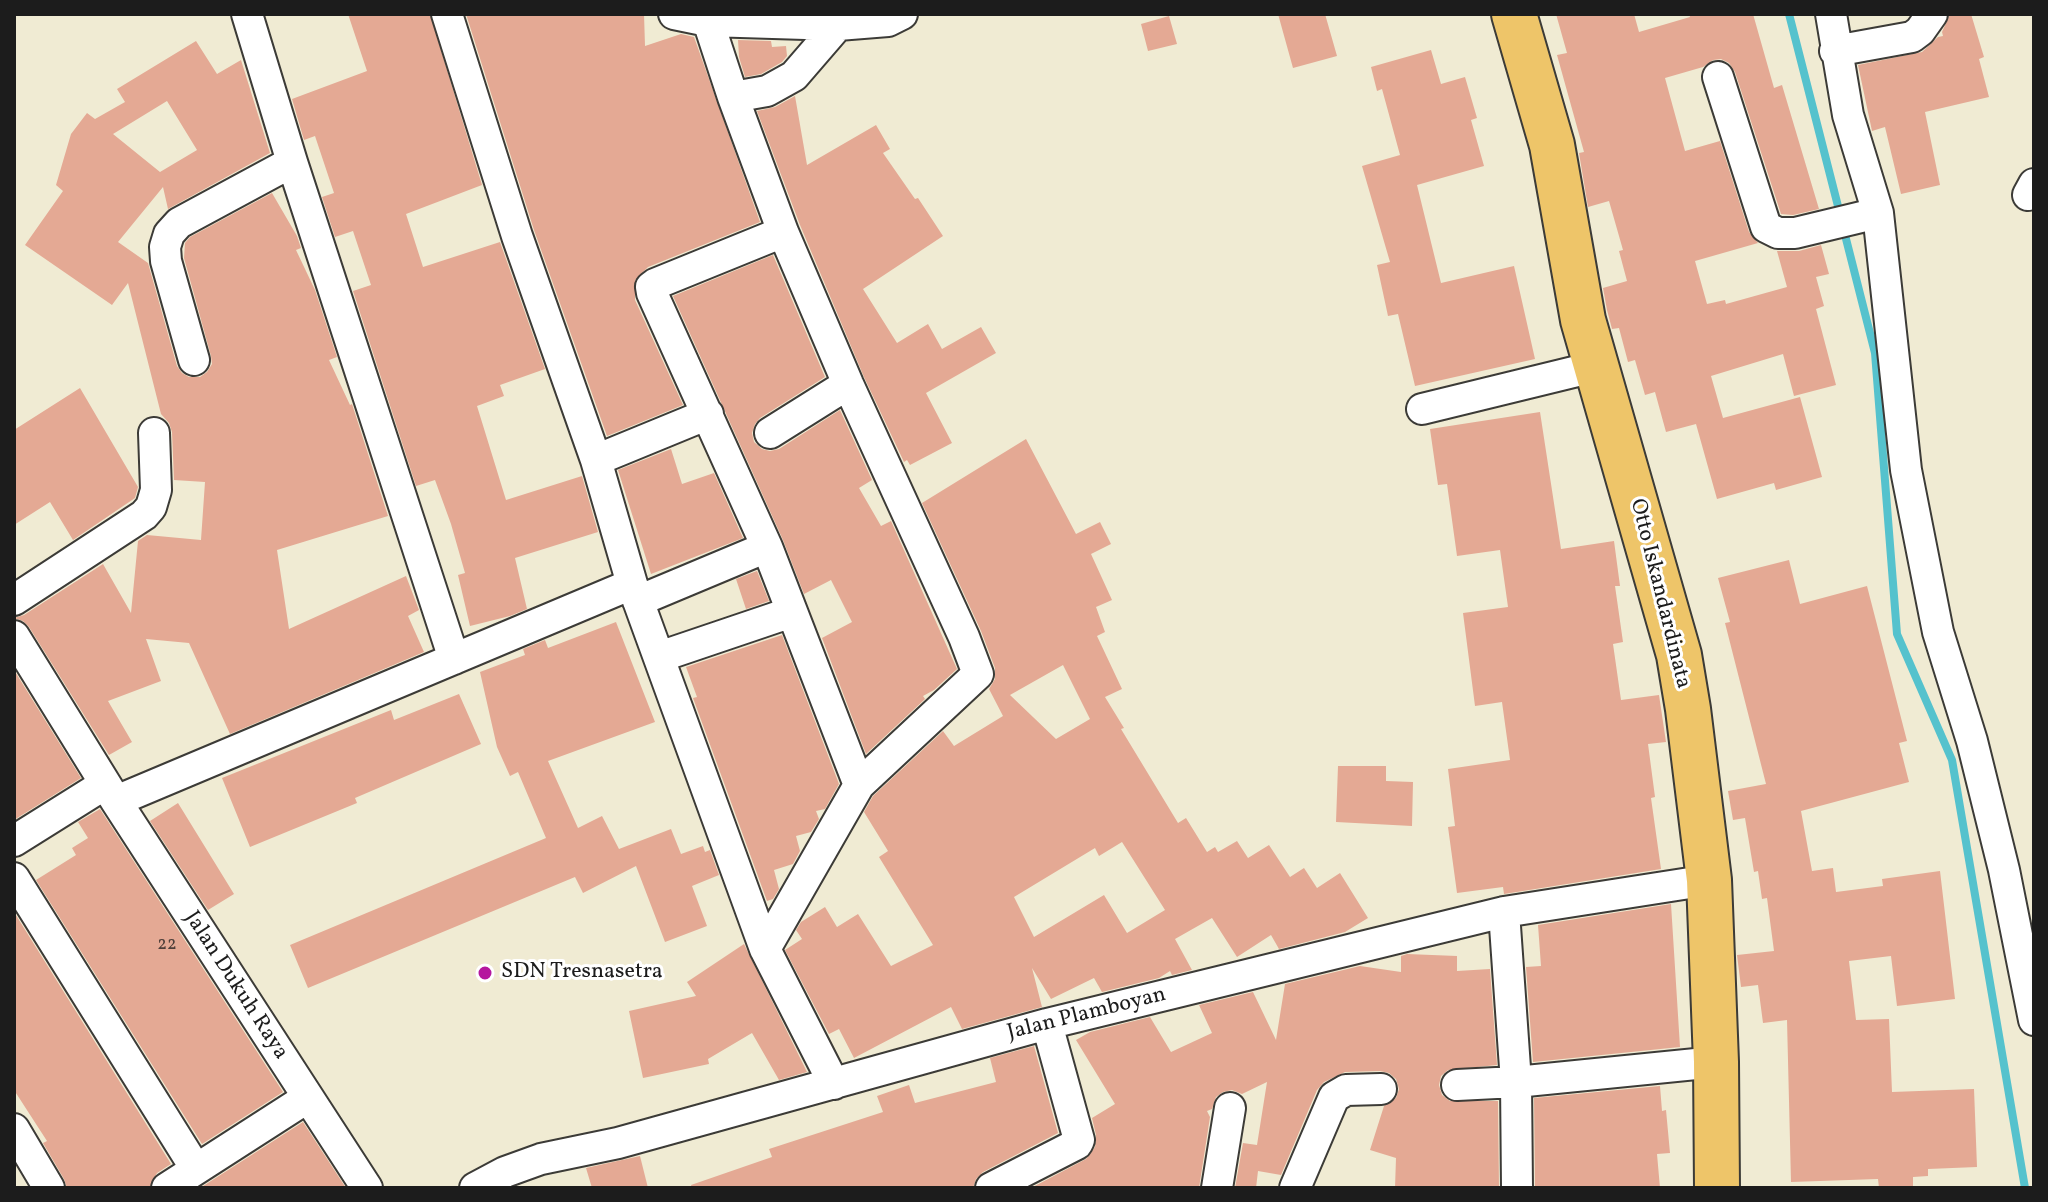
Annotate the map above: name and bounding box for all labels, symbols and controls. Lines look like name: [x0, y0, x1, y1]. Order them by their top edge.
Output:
street label: Otto Iskandardinata: [1623, 496, 1695, 692]
street label: Jalan Dukuh Raya: [177, 907, 293, 1065]
house number: 22: [157, 935, 177, 957]
place label: SDN Tresnasetra: [501, 960, 663, 986]
marker: SDN Tresnasetra: [476, 964, 494, 982]
street label: Jalan Plamboyan: [1005, 983, 1169, 1047]

